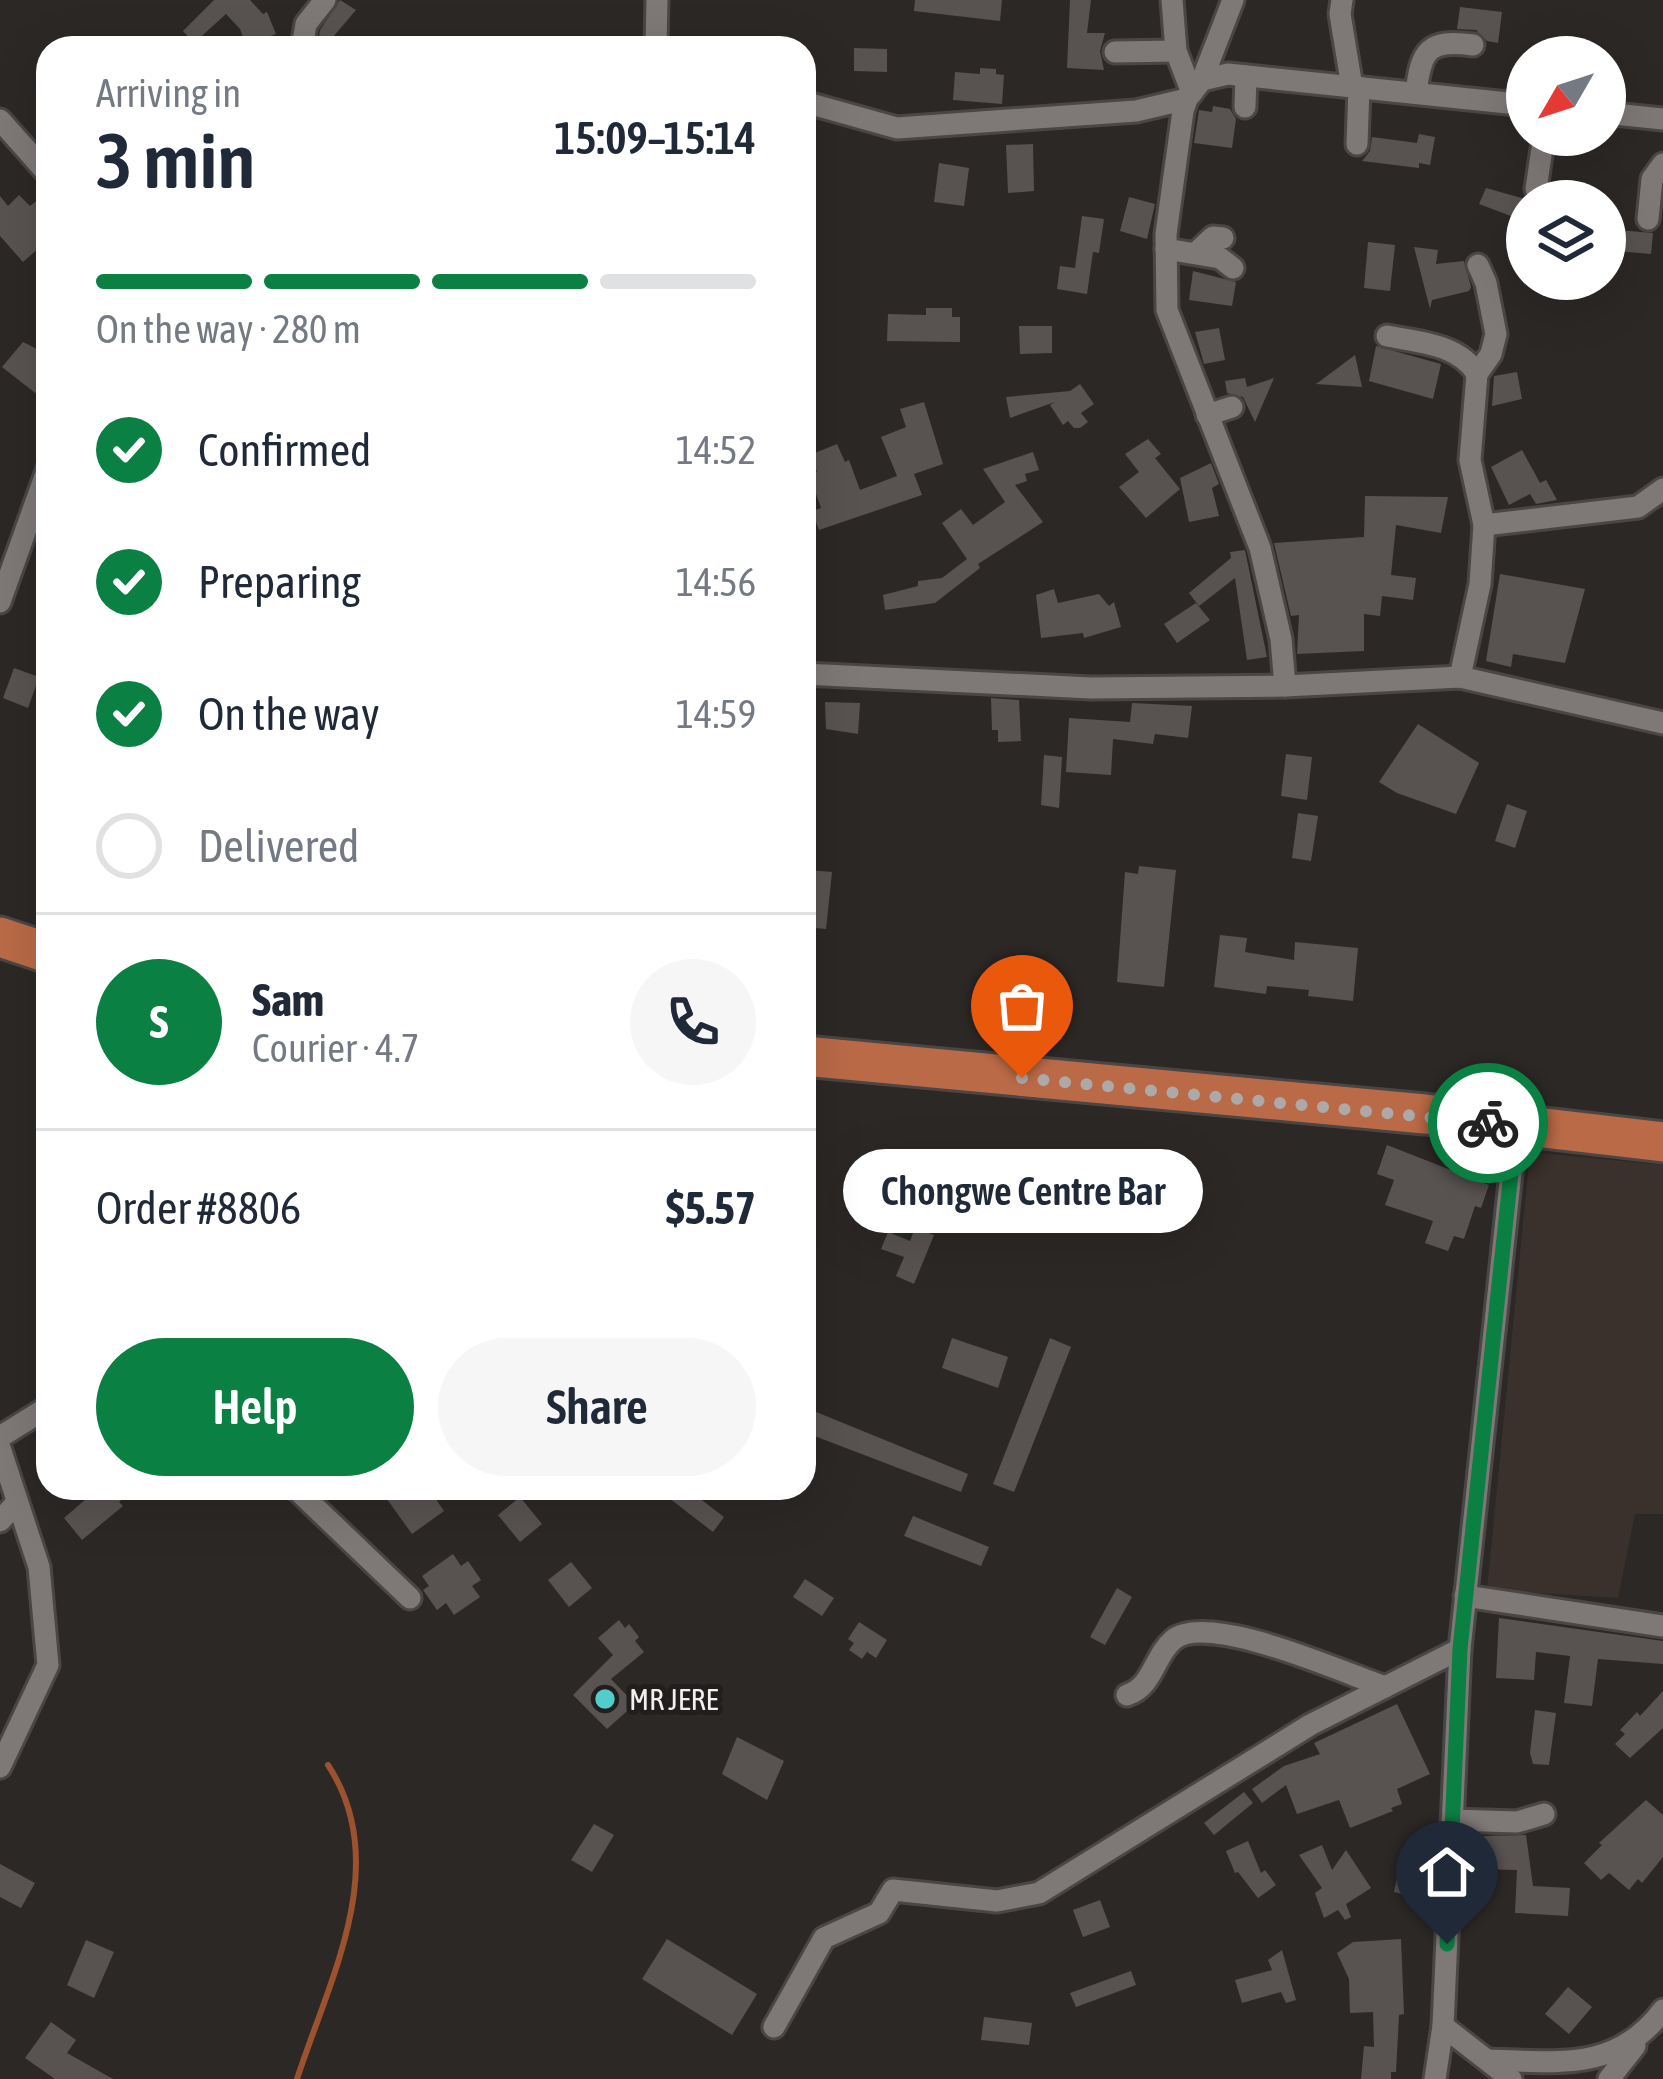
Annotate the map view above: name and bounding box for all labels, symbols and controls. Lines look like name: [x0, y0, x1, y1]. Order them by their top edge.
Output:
north arrow: [1506, 36, 1626, 156]
map controls: [1506, 36, 1626, 300]
text: Arriving in: [96, 71, 241, 115]
text: 15:09–15:14: [554, 112, 756, 164]
text: 3 min: [96, 115, 255, 205]
button: layers: [1506, 180, 1626, 300]
text: On the way · 280 m: [96, 307, 361, 351]
icon: check: [96, 417, 162, 483]
text: Confirmed: [198, 424, 371, 476]
text: 14:52: [676, 428, 756, 472]
icon: check: [96, 549, 162, 615]
text: Preparing: [198, 556, 361, 608]
text: 14:56: [676, 560, 756, 604]
icon: check: [96, 681, 162, 747]
text: On the way: [198, 688, 380, 740]
text: 14:59: [676, 692, 756, 736]
text: Delivered: [198, 820, 359, 872]
pin: [971, 955, 1073, 1078]
button: phone: [630, 959, 756, 1085]
icon: bag: [989, 973, 1055, 1039]
text: Sam: [252, 974, 324, 1026]
text: S: [150, 996, 168, 1048]
text: Courier · 4.7: [252, 1026, 419, 1070]
courier: [1428, 1063, 1548, 1183]
icon: bike: [1455, 1090, 1521, 1156]
callout: Chongwe Centre Bar: [842, 1150, 1202, 1234]
text: Chongwe Centre Bar: [881, 1169, 1165, 1213]
text: Order #8806: [96, 1182, 301, 1234]
text: $5.57: [666, 1182, 756, 1234]
button: Help: [96, 1338, 414, 1476]
button: Share: [438, 1338, 756, 1476]
place label: MR JERE: [629, 1682, 719, 1716]
marker: MR JERE: [592, 1686, 618, 1712]
pin: [1396, 1821, 1498, 1944]
icon: home: [1414, 1839, 1480, 1905]

